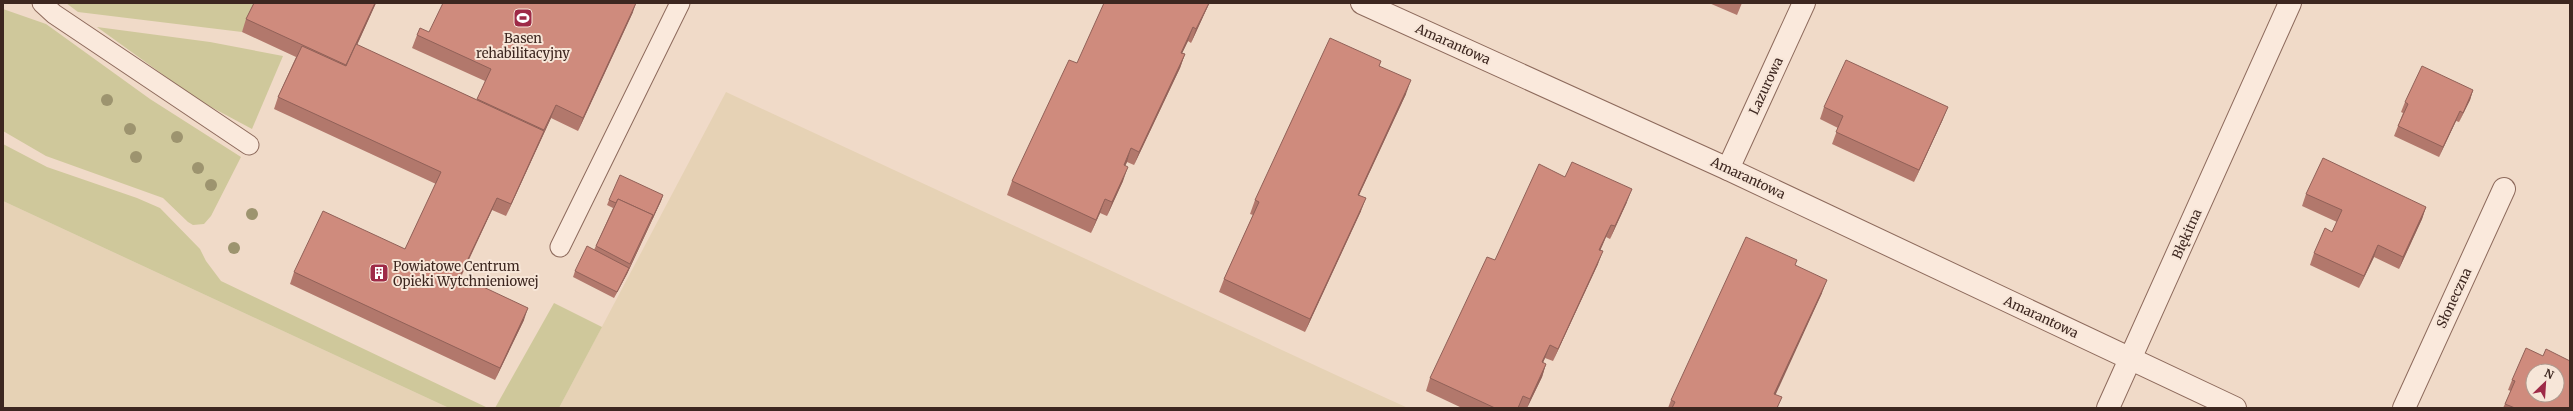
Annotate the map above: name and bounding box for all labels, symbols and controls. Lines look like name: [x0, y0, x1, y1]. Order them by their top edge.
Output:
sports icon: Basen rehabilitacyjny: [512, 7, 534, 29]
street label: Amarantowa: [1412, 19, 1493, 68]
place label: Basen rehabilitacyjny: [476, 30, 570, 62]
street label: Lazurowa: [1745, 54, 1787, 118]
street label: Amarantowa: [1707, 153, 1788, 203]
street label: Błękitna: [2168, 206, 2206, 262]
place label: Powiatowe Centrum Opieki Wytchnieniowej: [393, 258, 539, 290]
building icon: Powiatowe Centrum Opieki Wytchnieniowej: [368, 262, 390, 284]
street label: Słoneczna: [2433, 265, 2475, 331]
street label: Amarantowa: [2000, 292, 2081, 342]
north arrow: [2525, 363, 2565, 403]
text: N: [2542, 366, 2556, 382]

